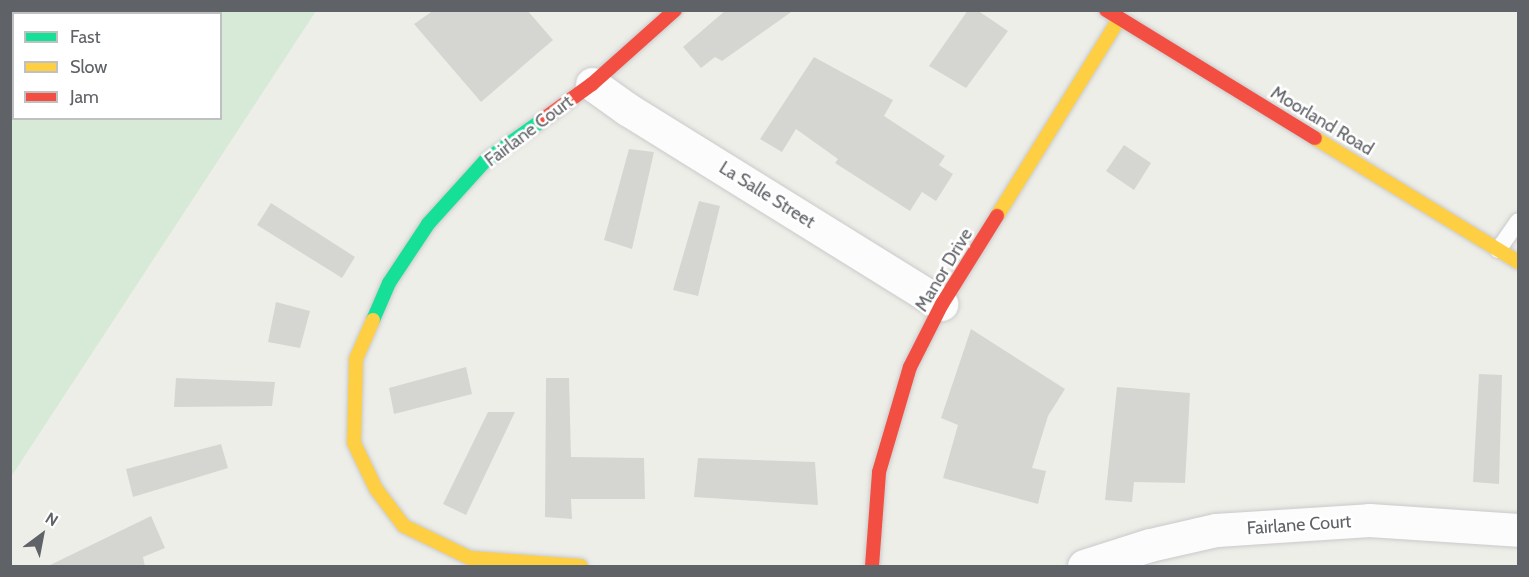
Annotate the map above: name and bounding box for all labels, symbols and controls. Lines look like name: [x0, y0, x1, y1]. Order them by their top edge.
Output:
legend: [12, 12, 222, 120]
text: Fast: [70, 26, 101, 48]
text: Slow: [70, 56, 107, 78]
street label: Moorland Road: [1267, 82, 1377, 160]
text: Jam: [70, 86, 99, 108]
street label: Fairlane Court: [481, 91, 577, 171]
street label: La Salle Street: [715, 157, 819, 233]
street label: Manor Drive: [911, 224, 977, 316]
north arrow: [12, 505, 72, 565]
text: N: [42, 508, 62, 530]
street label: Fairlane Court: [1246, 511, 1352, 539]

